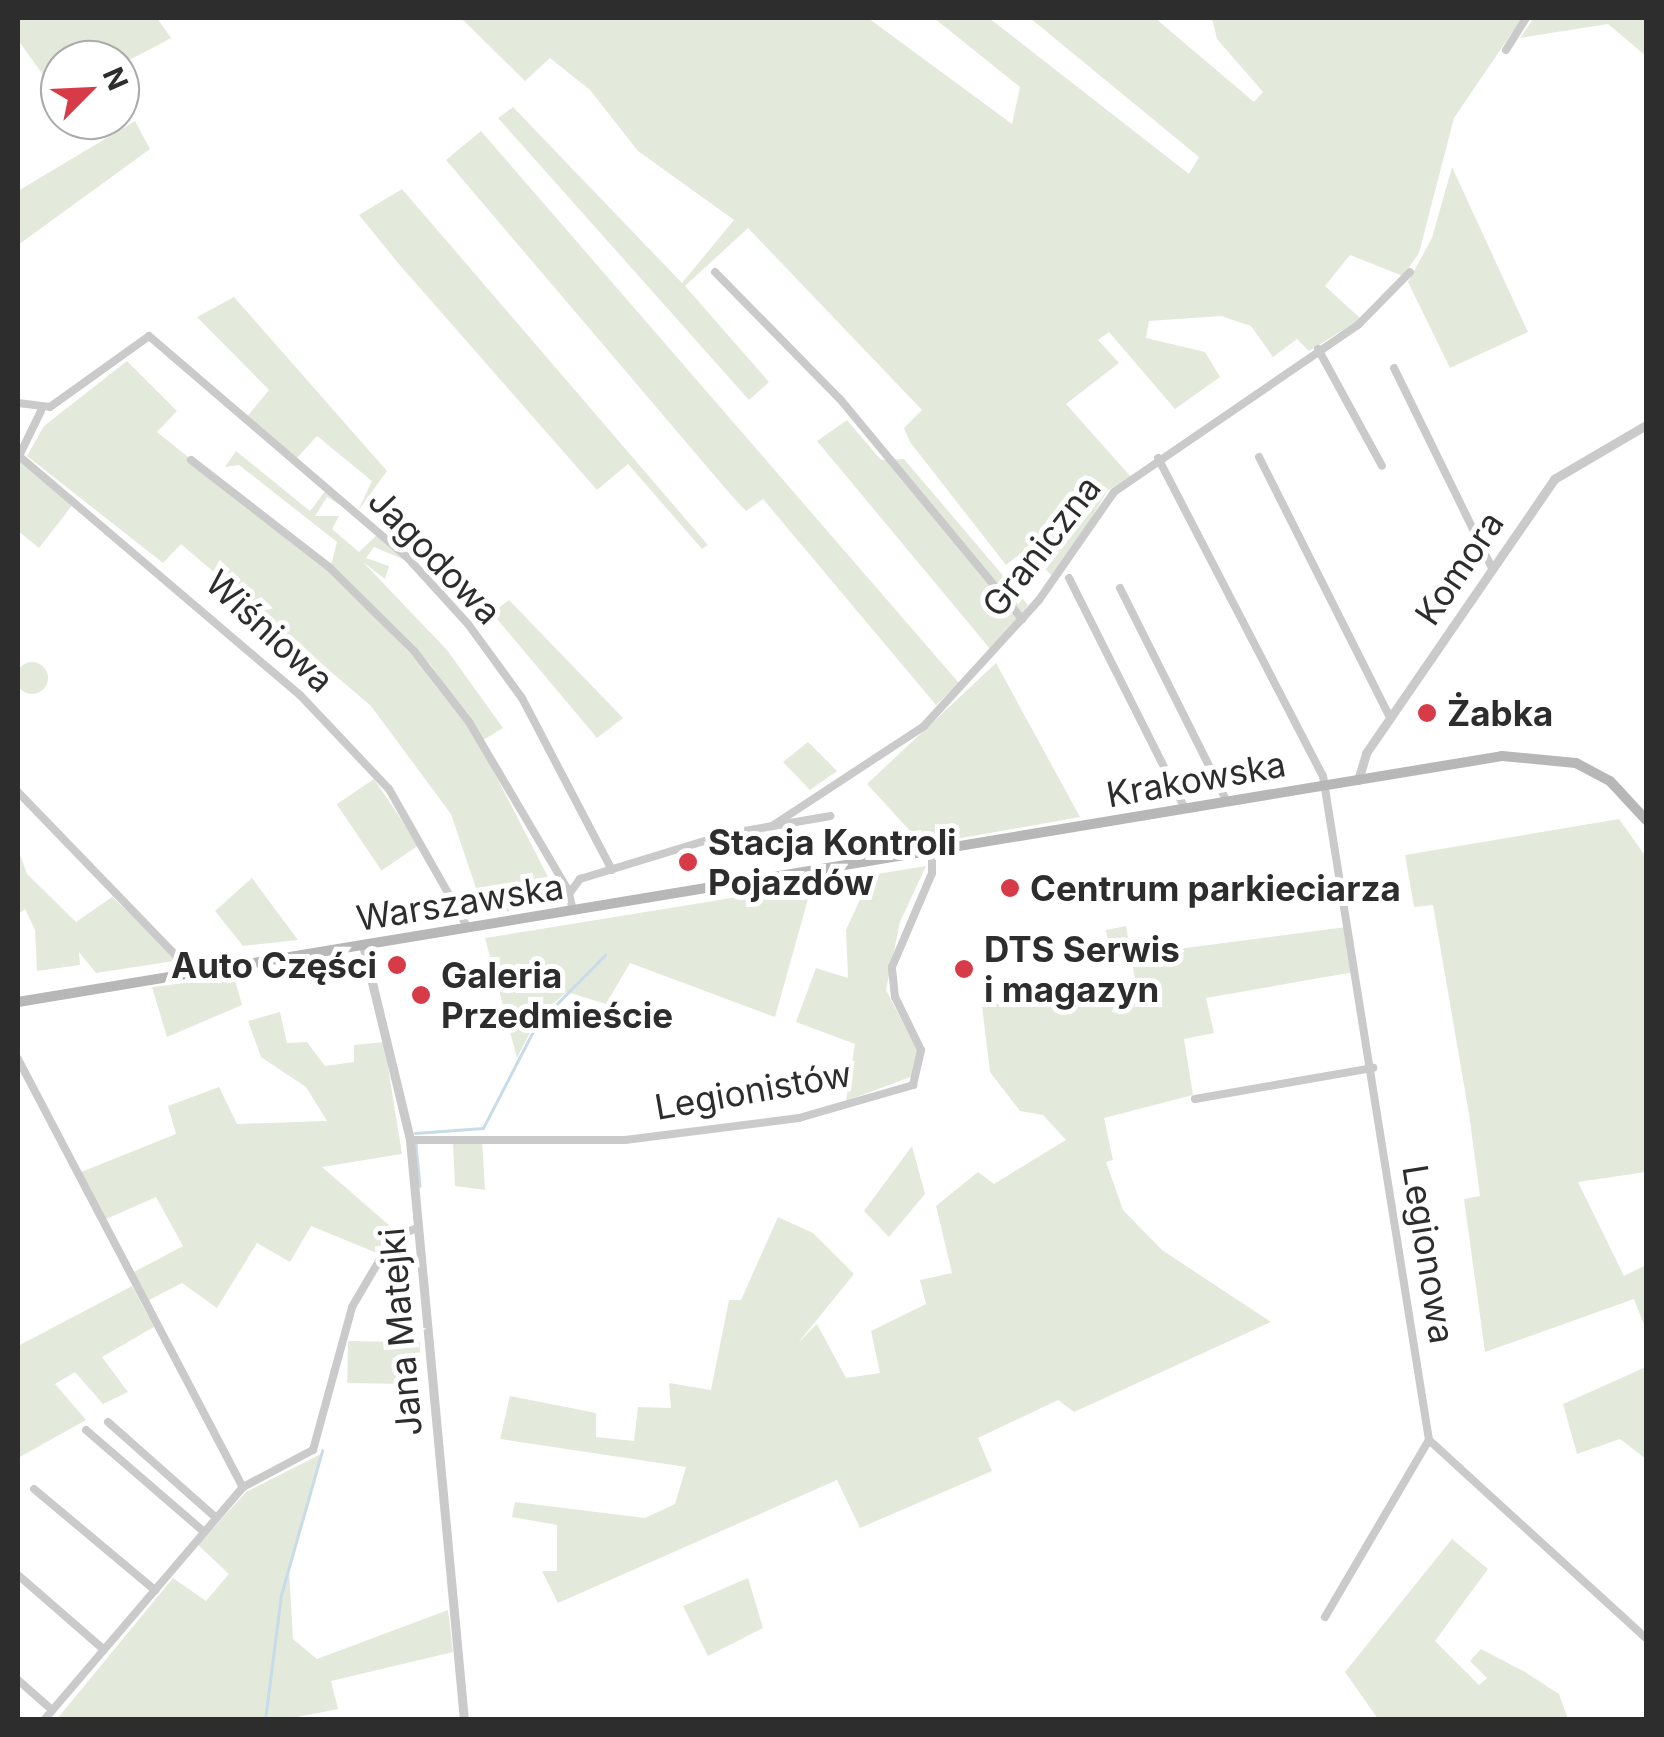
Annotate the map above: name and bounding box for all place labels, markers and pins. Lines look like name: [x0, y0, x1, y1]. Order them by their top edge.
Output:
place label: Żabka: [1447, 692, 1553, 734]
marker: Żabka: [1416, 702, 1438, 724]
place label: Stacja Kontroli Pojazdów: [708, 821, 957, 903]
marker: Stacja Kontroli Pojazdów: [677, 851, 699, 873]
place label: Centrum parkieciarza: [1030, 867, 1401, 909]
marker: Centrum parkieciarza: [999, 877, 1021, 899]
place label: DTS Serwis i magazyn: [984, 928, 1180, 1010]
place label: Auto Części: [171, 944, 377, 986]
marker: Auto Części: [386, 954, 408, 976]
place label: Galeria Przedmieście: [441, 954, 673, 1036]
marker: DTS Serwis i magazyn: [953, 958, 975, 980]
marker: Galeria Przedmieście: [410, 984, 432, 1006]

